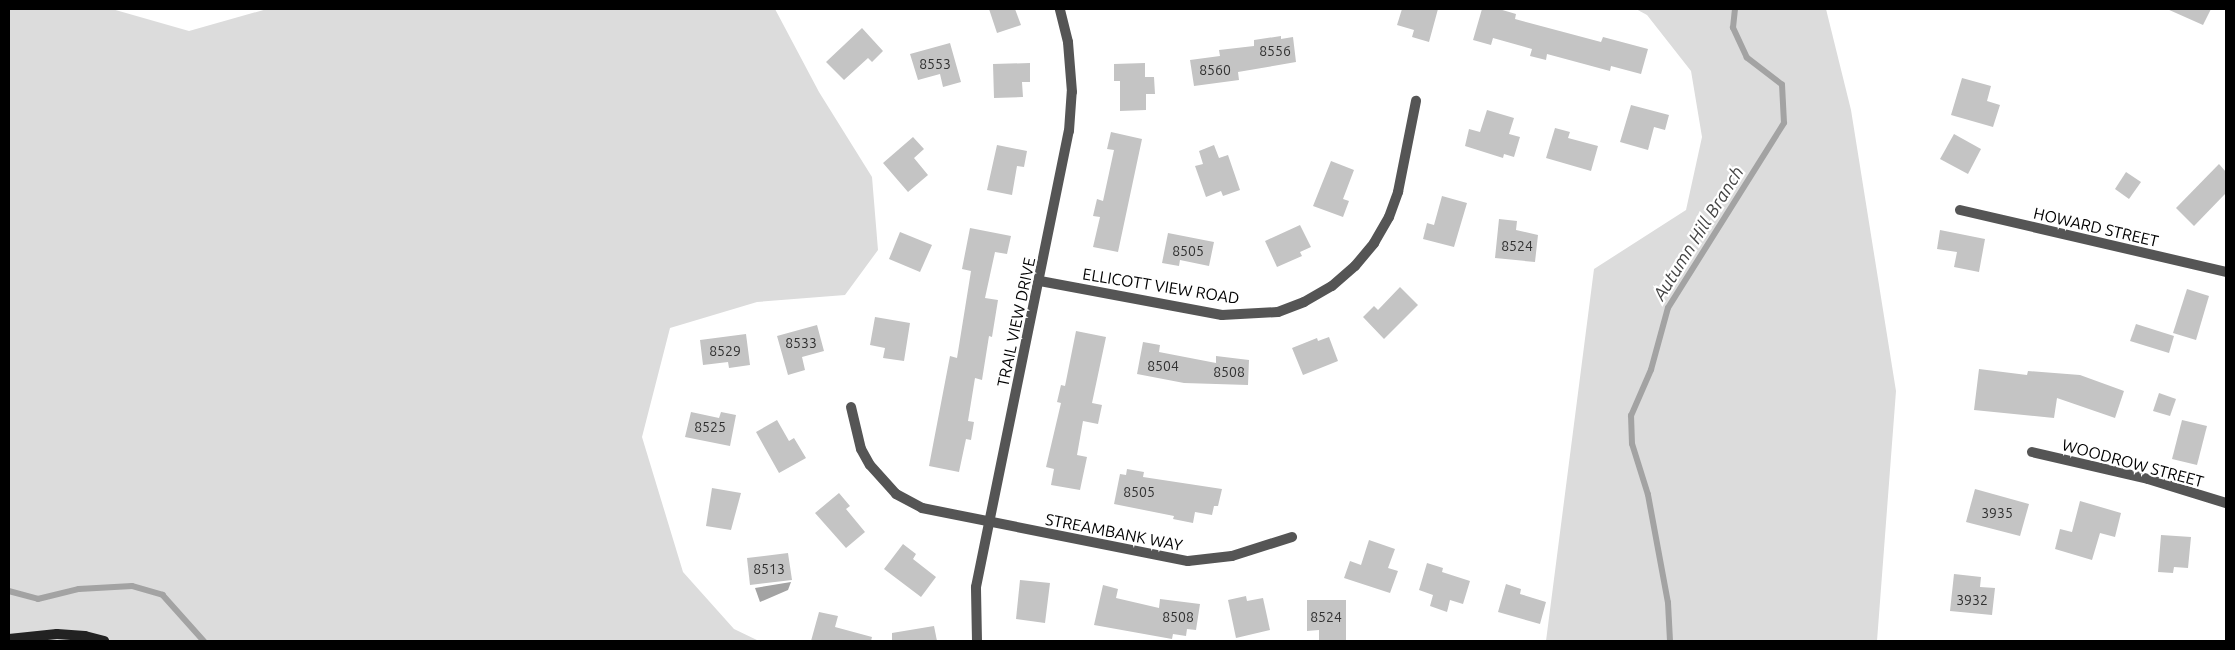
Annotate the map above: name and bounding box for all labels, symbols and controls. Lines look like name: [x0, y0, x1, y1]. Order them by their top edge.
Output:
house number: 8556: [1259, 43, 1291, 59]
house number: 8553: [919, 56, 951, 72]
house number: 8560: [1199, 62, 1231, 78]
water label: Autumn Hill Branch: [1648, 162, 1748, 304]
street label: HOWARD STREET: [2032, 203, 2160, 251]
house number: 8524: [1501, 238, 1533, 254]
house number: 8505: [1172, 243, 1204, 259]
street label: TRAIL VIEW DRIVE: [993, 256, 1039, 388]
street label: ELLICOTT VIEW ROAD: [1081, 264, 1241, 308]
house number: 8533: [785, 335, 817, 351]
house number: 8529: [709, 343, 741, 359]
house number: 8504: [1147, 358, 1179, 374]
house number: 8508: [1213, 364, 1245, 380]
house number: 8525: [694, 419, 726, 435]
street label: WOODROW STREET: [2060, 435, 2206, 491]
house number: 8505: [1123, 484, 1155, 500]
house number: 3935: [1981, 505, 2013, 521]
street label: STREAMBANK WAY: [1044, 509, 1184, 555]
house number: 8513: [753, 561, 785, 577]
house number: 3932: [1956, 592, 1988, 608]
house number: 8508: [1162, 609, 1194, 625]
house number: 8524: [1310, 609, 1342, 625]

